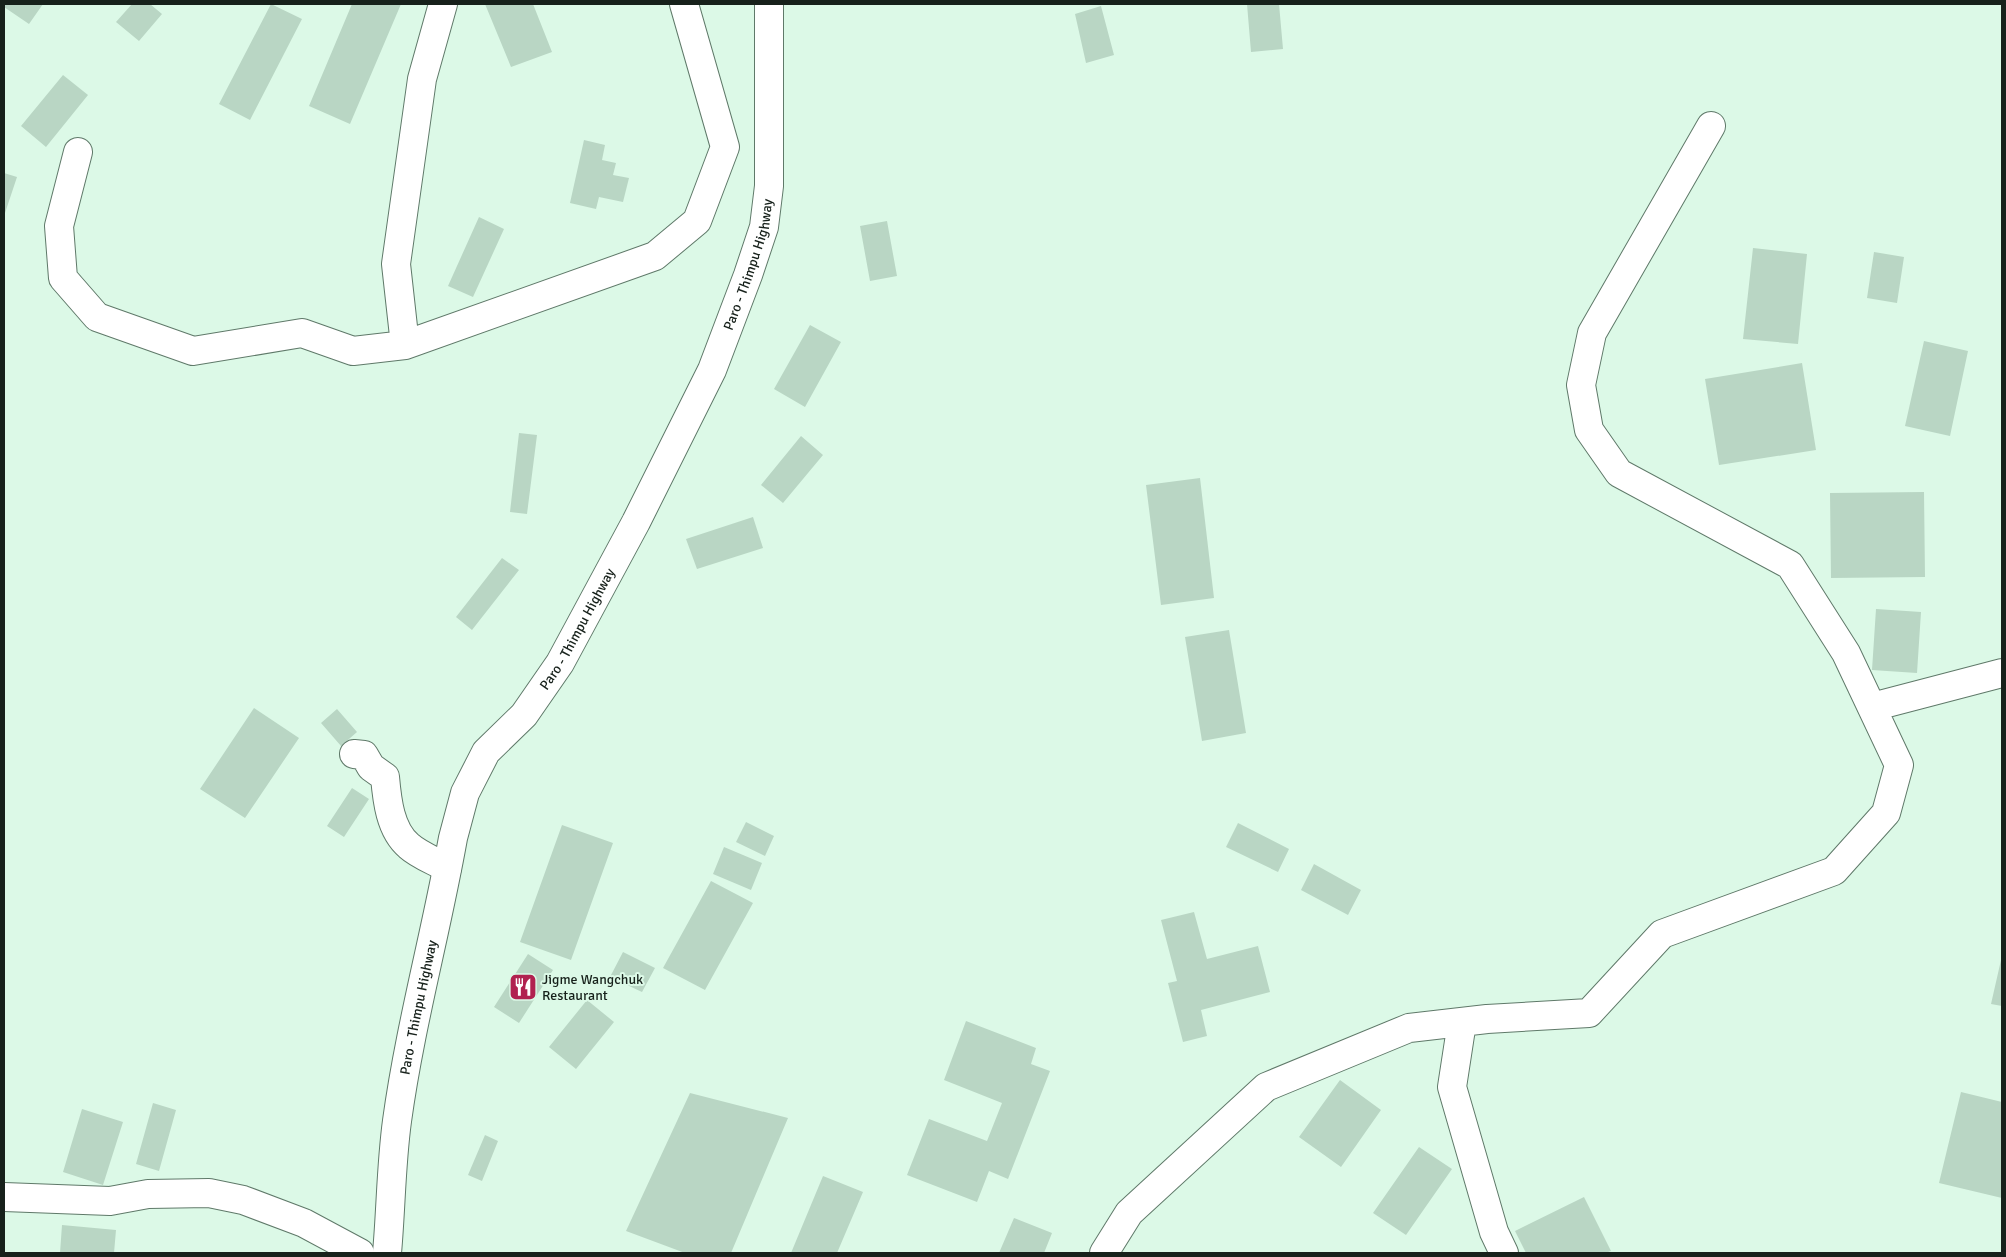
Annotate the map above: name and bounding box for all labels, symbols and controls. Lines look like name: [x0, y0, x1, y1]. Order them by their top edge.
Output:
street label: Paro - Thimpu Highway: [719, 197, 776, 332]
street label: Paro - Thimpu Highway: [536, 565, 618, 693]
street label: Paro - Thimpu Highway: [396, 938, 441, 1076]
place label: Jigme Wangchuk Restaurant: [542, 971, 643, 1004]
restaurant icon: Jigme Wangchuk Restaurant: [508, 972, 538, 1002]

